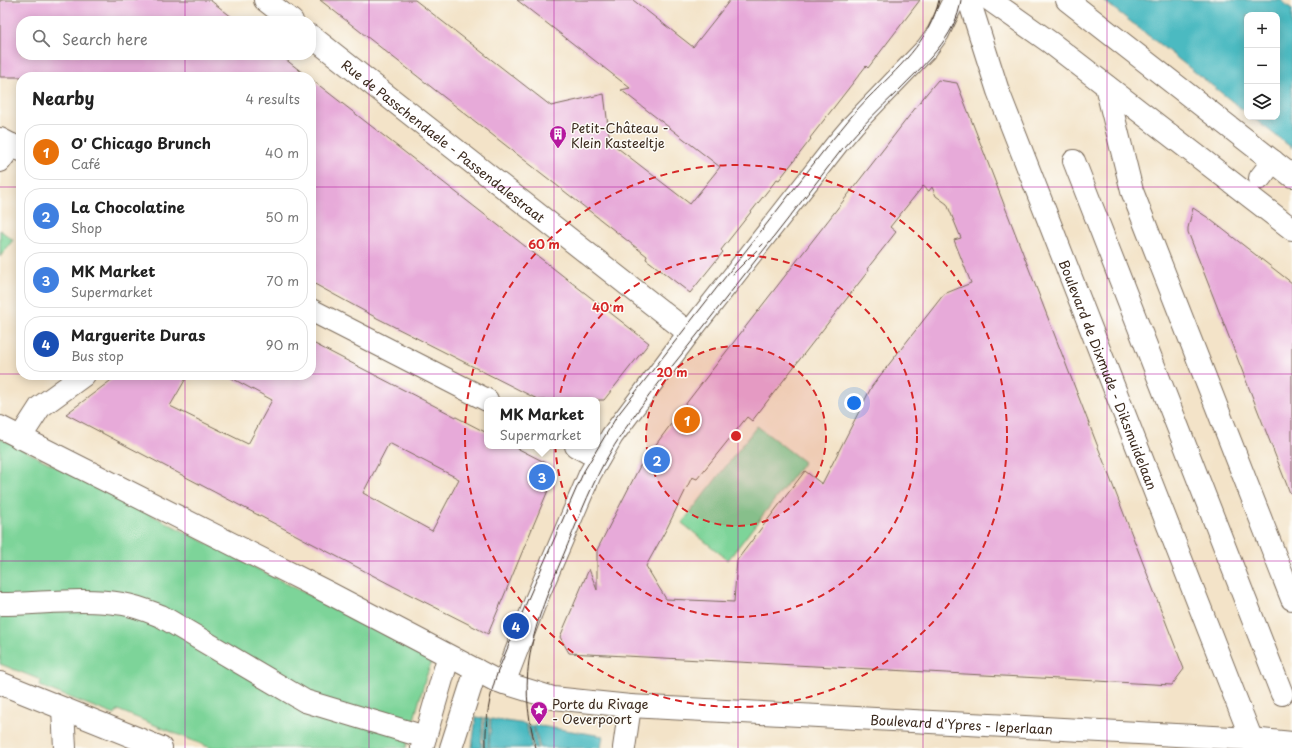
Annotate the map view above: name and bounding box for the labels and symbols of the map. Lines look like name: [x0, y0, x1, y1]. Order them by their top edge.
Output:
street label: Rue de Passchendaele - Passendalestraat: [338, 55, 550, 226]
place label: Petit-Château - Klein Kasteeltje: [571, 118, 669, 152]
building icon: Petit-Château - Klein Kasteeltje: [548, 124, 568, 149]
text: 60 m: [528, 235, 560, 253]
street label: Boulevard de Dixmude - Diksmuidelaan: [1055, 257, 1163, 492]
text: 40 m: [592, 298, 624, 316]
text: 20 m: [656, 363, 688, 381]
your location: [844, 393, 864, 413]
pin: 1: [674, 405, 700, 435]
centre of rings: [729, 429, 743, 443]
pin: 2: [644, 445, 670, 475]
pin: 3: [529, 462, 555, 492]
pin: 4: [503, 611, 529, 641]
place label: Porte du Rivage - Oeverpoort: [552, 694, 649, 728]
place icon: Porte du Rivage - Oeverpoort: [529, 700, 549, 725]
street label: Boulevard d'Ypres - Ieperlaan: [870, 709, 1053, 738]

